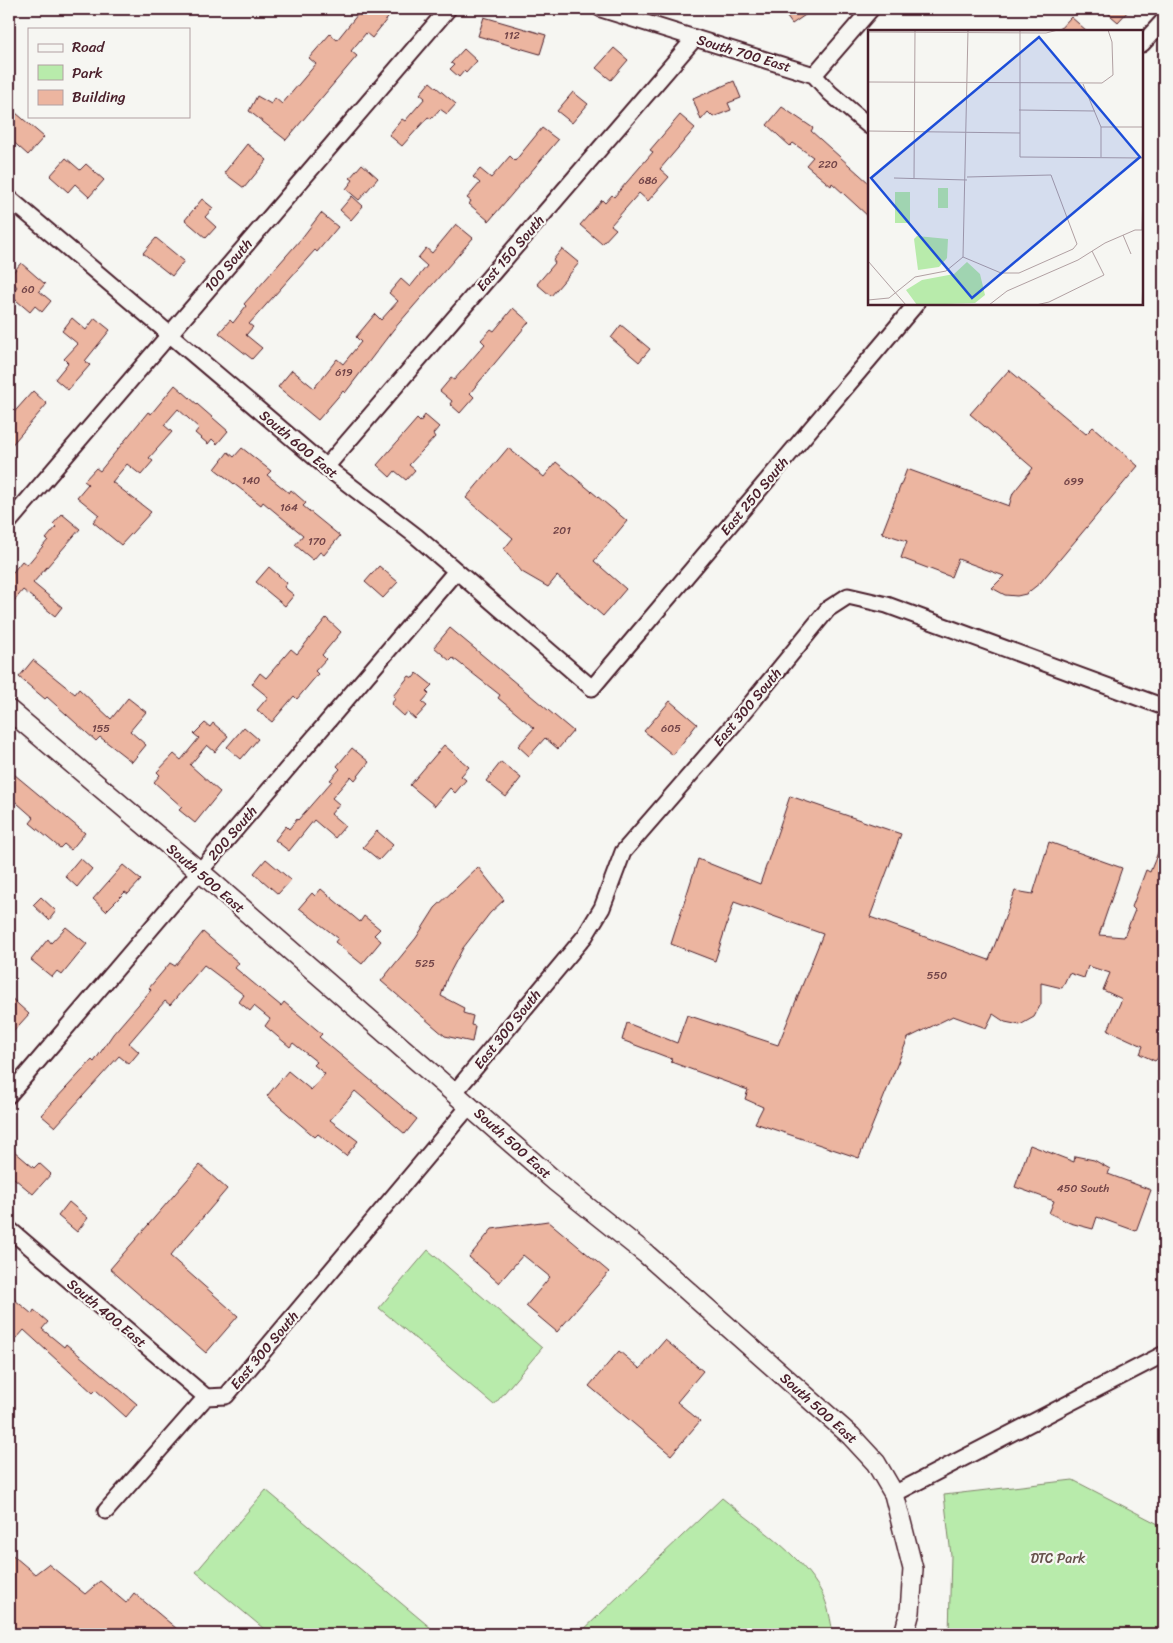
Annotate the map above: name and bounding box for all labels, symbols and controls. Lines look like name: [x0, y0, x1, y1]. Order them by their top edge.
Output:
house number: 112: [504, 26, 521, 45]
street label: South 700 East: [694, 27, 794, 80]
legend: [28, 28, 190, 118]
inset map: [868, 30, 1143, 305]
text: Road: [72, 34, 105, 60]
text: Park: [72, 60, 103, 86]
text: Building: [72, 84, 126, 110]
house number: 220: [818, 155, 838, 174]
house number: 686: [638, 171, 658, 190]
street label: East 150 South: [470, 209, 551, 297]
street label: 100 South: [198, 233, 259, 298]
house number: 60: [21, 280, 35, 299]
house number: 619: [335, 363, 353, 382]
street label: South 600 East: [253, 404, 344, 485]
street label: East 250 South: [714, 451, 795, 542]
house number: 140: [242, 471, 260, 490]
house number: 699: [1064, 472, 1084, 491]
house number: 164: [280, 498, 298, 517]
house number: 201: [553, 521, 571, 540]
house number: 170: [308, 532, 326, 551]
street label: East 300 South: [707, 662, 788, 752]
house number: 155: [92, 719, 110, 738]
house number: 605: [661, 719, 681, 738]
street label: 200 South: [201, 800, 264, 867]
street label: South 500 East: [161, 837, 251, 920]
house number: 525: [415, 954, 435, 973]
house number: 550: [927, 966, 947, 985]
street label: East 300 South: [467, 984, 548, 1075]
street label: South 500 East: [468, 1101, 557, 1185]
house number: 450 South: [1057, 1179, 1109, 1198]
street label: South 400 East: [61, 1272, 152, 1354]
street label: East 300 South: [224, 1305, 305, 1395]
street label: South 500 East: [774, 1366, 863, 1450]
park label: DTC Park: [1030, 1546, 1086, 1571]

